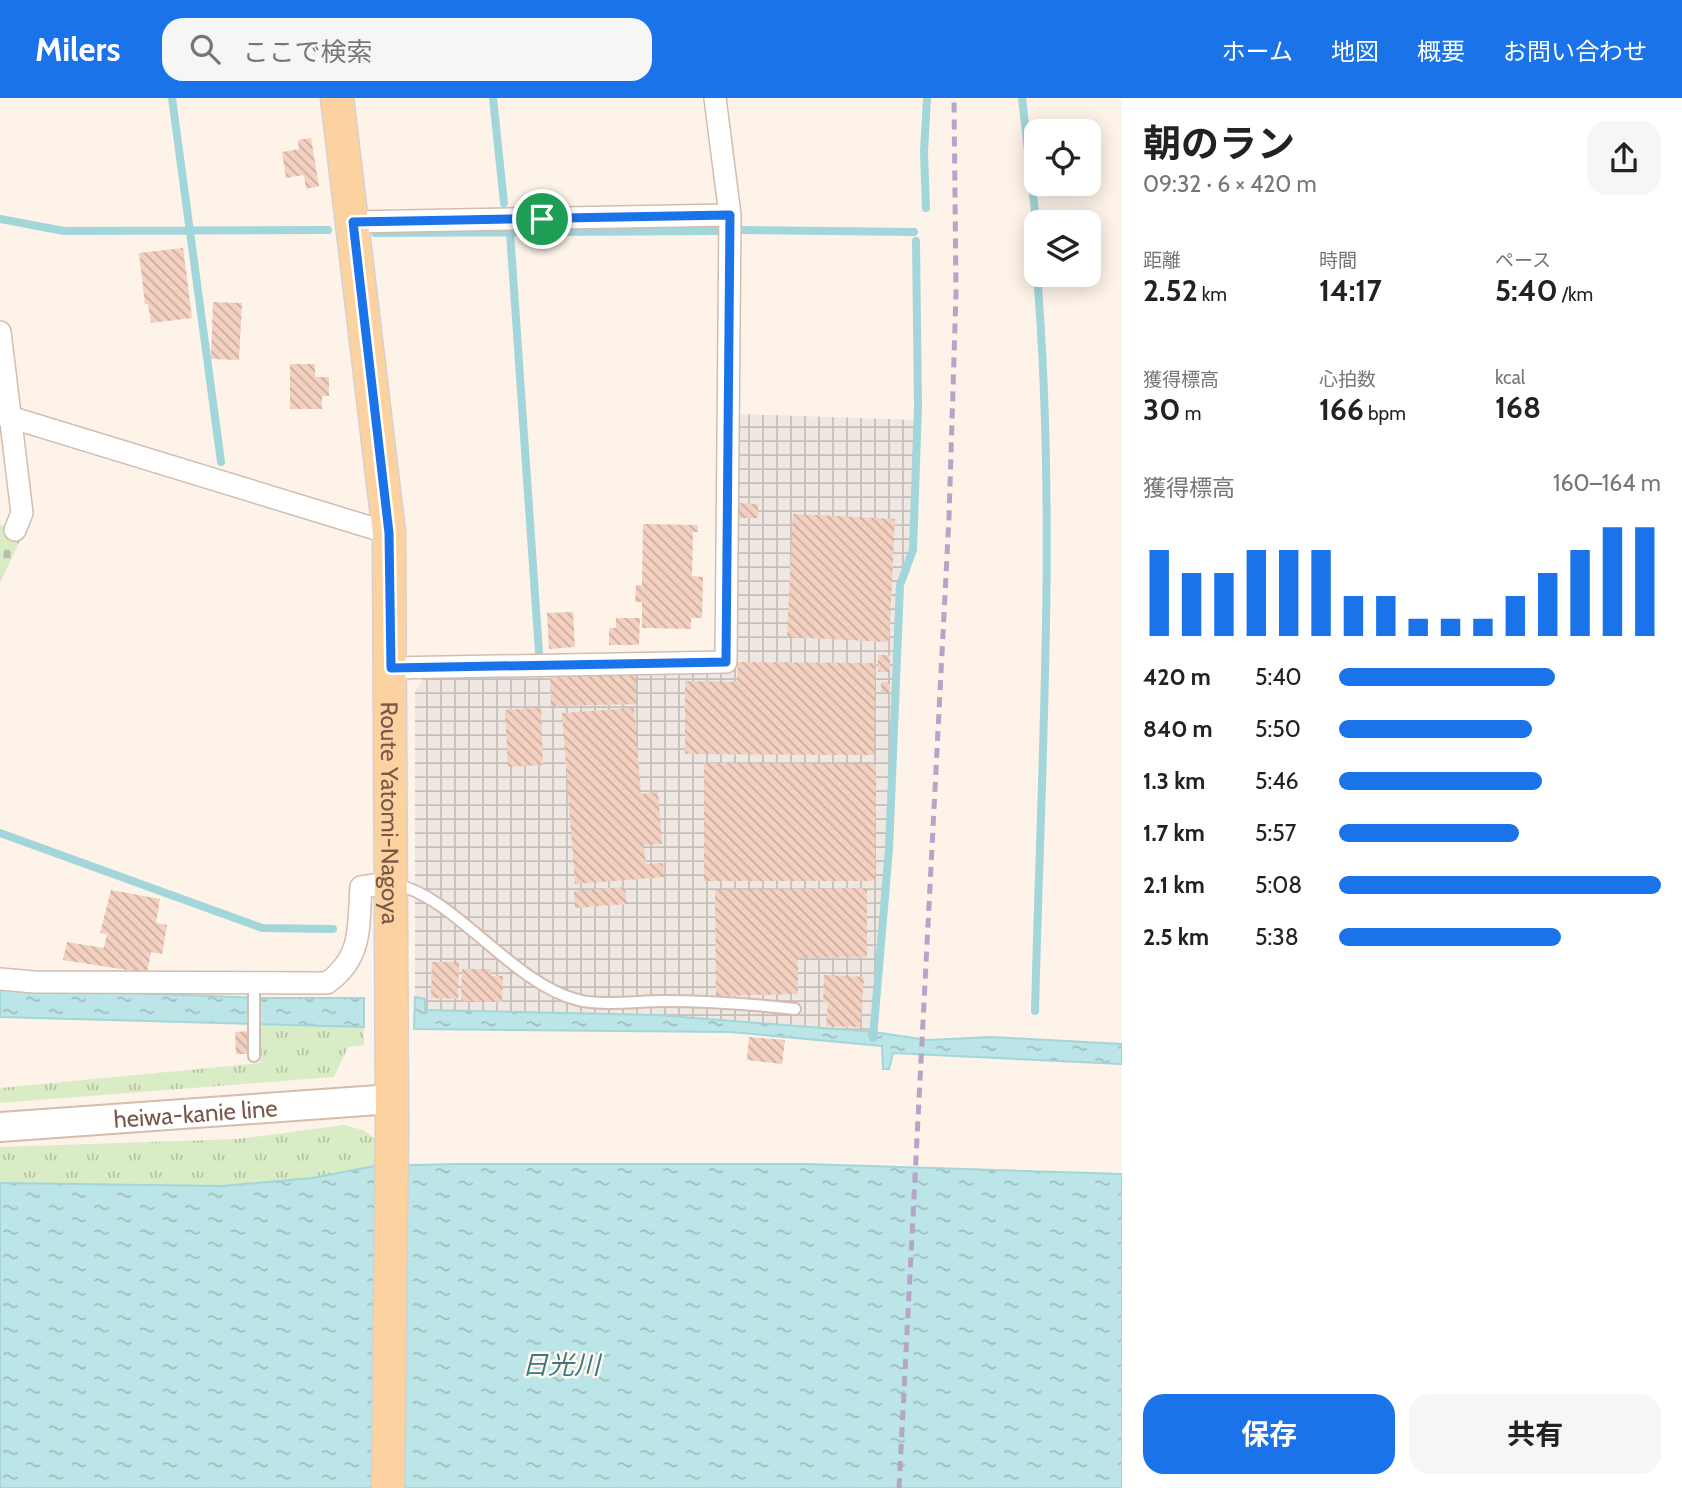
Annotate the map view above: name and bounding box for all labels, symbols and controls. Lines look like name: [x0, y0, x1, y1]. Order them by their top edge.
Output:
search box: [162, 18, 652, 81]
text: Milers: [35, 29, 120, 69]
icon: search: [186, 30, 224, 68]
text: ここで検索: [242, 36, 372, 68]
text: ホーム: [1222, 37, 1293, 66]
text: 地図: [1331, 37, 1379, 66]
text: 概要: [1417, 37, 1465, 66]
text: お問い合わせ: [1503, 37, 1647, 66]
map controls: [1024, 119, 1101, 287]
button: locate: [1024, 119, 1101, 196]
text: 朝のラン: [1143, 120, 1295, 167]
button: share: [1587, 121, 1661, 195]
text: 09:32 · 6 × 420 m: [1143, 170, 1317, 198]
pin: [512, 189, 572, 249]
icon: arrive: [523, 200, 561, 238]
button: layers: [1024, 210, 1101, 287]
text: 距離: [1143, 249, 1181, 272]
text: 時間: [1319, 249, 1357, 272]
text: ペース: [1495, 249, 1551, 272]
text: 2.52: [1143, 272, 1198, 309]
text: 14:17: [1319, 272, 1382, 309]
text: 5:40: [1495, 272, 1558, 309]
text: km: [1198, 283, 1227, 306]
text: /km: [1558, 283, 1593, 306]
text: kcal: [1495, 366, 1525, 389]
text: 獲得標高: [1143, 368, 1219, 391]
text: 心拍数: [1319, 368, 1376, 391]
text: 168: [1495, 389, 1541, 426]
text: 30: [1143, 391, 1180, 428]
text: 166: [1319, 391, 1364, 428]
text: m: [1180, 402, 1201, 425]
text: bpm: [1364, 402, 1406, 425]
text: 160–164 m: [1553, 469, 1661, 497]
text: 獲得標高: [1143, 474, 1235, 502]
text: 420 m: [1143, 663, 1211, 691]
text: 5:40: [1255, 663, 1302, 691]
street label: Route Yatomi-Nagoya: [375, 701, 405, 925]
text: 840 m: [1143, 715, 1213, 743]
text: 5:50: [1255, 715, 1301, 743]
text: 1.3 km: [1143, 767, 1205, 795]
text: 5:46: [1255, 767, 1299, 795]
text: 1.7 km: [1143, 819, 1205, 847]
text: 5:57: [1255, 819, 1296, 847]
text: 2.1 km: [1143, 871, 1205, 899]
text: 5:08: [1255, 871, 1302, 899]
text: 2.5 km: [1143, 923, 1209, 951]
text: 5:38: [1255, 923, 1299, 951]
street label: heiwa-kanie line: [113, 1093, 278, 1133]
water label: 日光川: [522, 1349, 603, 1381]
button: 保存: [1143, 1394, 1395, 1474]
button: 共有: [1409, 1394, 1661, 1474]

